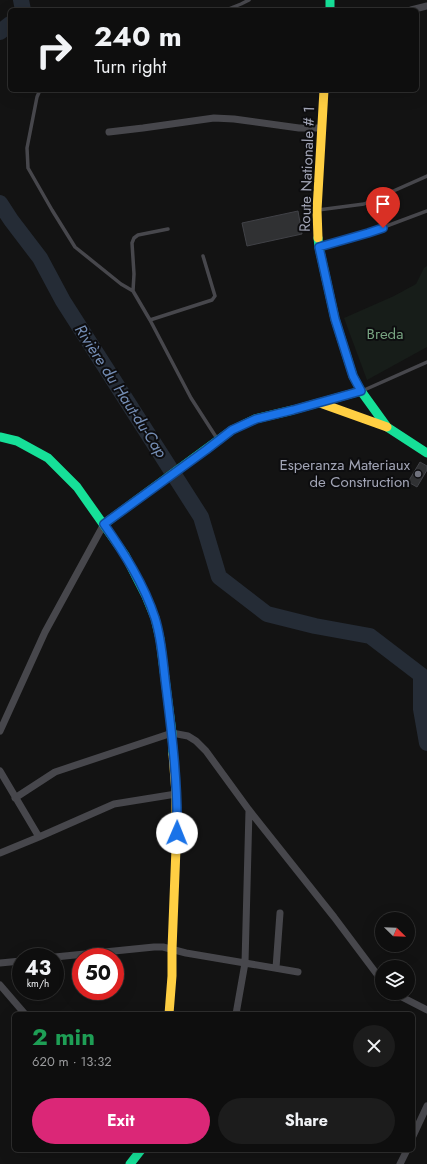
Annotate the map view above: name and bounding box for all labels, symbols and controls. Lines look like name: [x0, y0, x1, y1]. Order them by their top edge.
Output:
text: 240 m: [94, 16, 182, 57]
icon: right: [28, 24, 80, 76]
text: Turn right: [94, 54, 166, 80]
street label: Route Nationale # 1: [294, 106, 320, 232]
pin: [366, 187, 400, 228]
icon: arrive: [372, 193, 394, 215]
water label: Rivière du Haut-du-Cap: [69, 320, 173, 462]
park label: Breda: [367, 323, 403, 345]
place label: Esperanza Materiaux de Construction: [279, 454, 411, 493]
marker: Esperanza Materiaux de Construction: [413, 469, 423, 479]
position arrow: [156, 812, 198, 854]
north arrow: [375, 912, 415, 952]
map controls: [375, 912, 415, 1000]
speed limit sign: 50: [72, 948, 124, 1000]
text: 43: [25, 954, 51, 983]
button: layers: [375, 960, 415, 1000]
text: km/h: [27, 976, 49, 991]
text: 2 min: [32, 1019, 95, 1054]
button: close: [353, 1025, 395, 1067]
text: 620 m · 13:32: [32, 1052, 112, 1071]
button: Exit: [32, 1098, 210, 1144]
button: Share: [218, 1098, 395, 1144]

